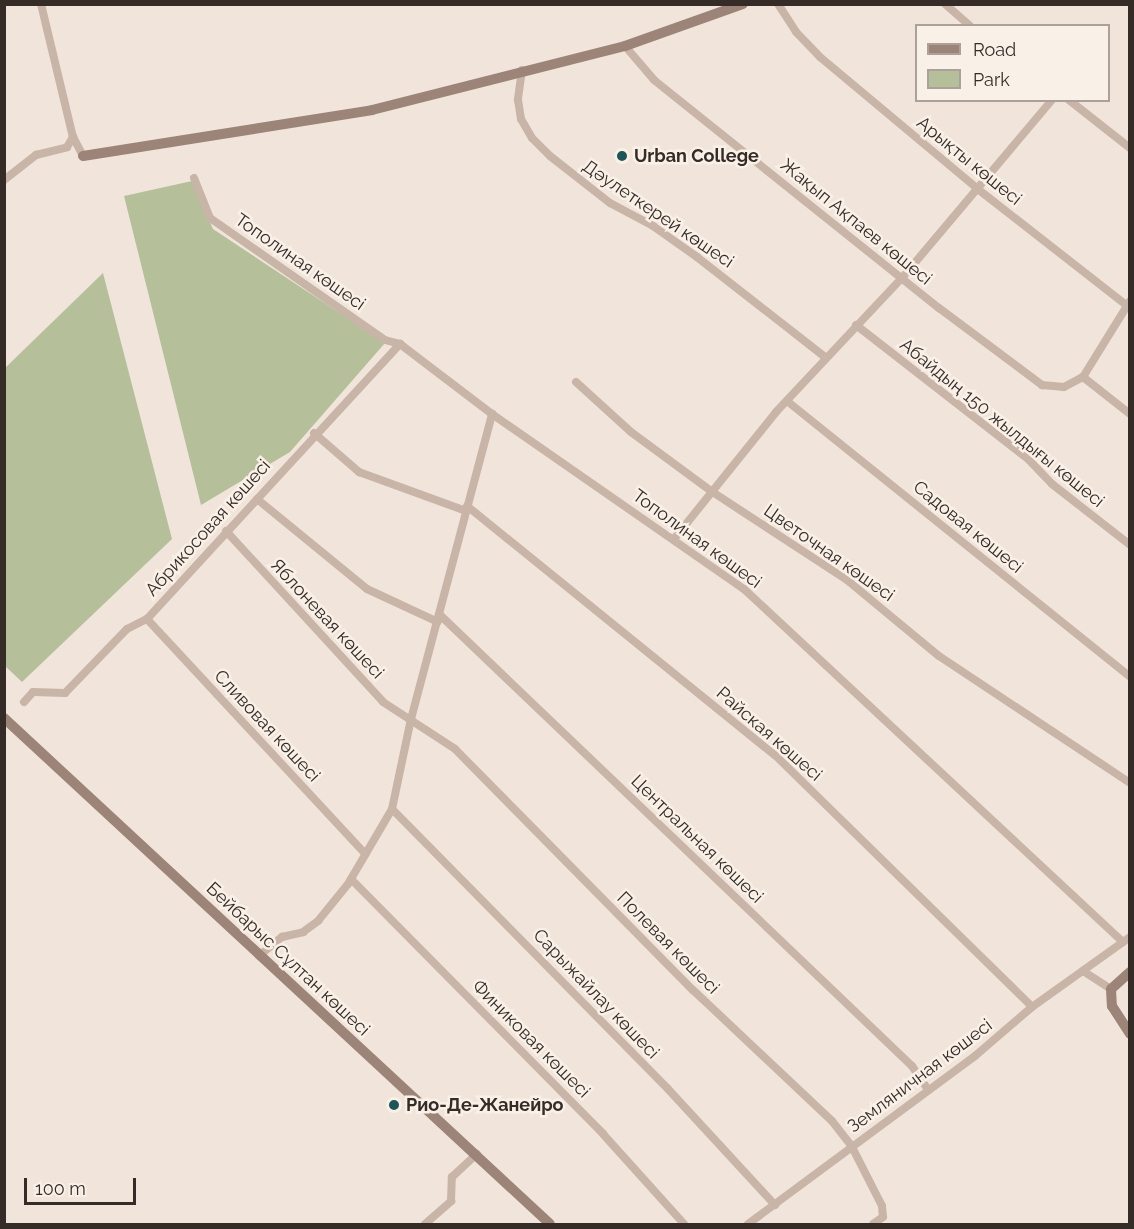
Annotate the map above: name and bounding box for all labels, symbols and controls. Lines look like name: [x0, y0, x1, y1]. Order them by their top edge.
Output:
legend: [915, 24, 1110, 102]
text: Road: [973, 39, 1016, 60]
text: Park: [973, 69, 1010, 90]
street label: Арықты көшесі: [912, 112, 1026, 210]
place label: Urban College: [634, 145, 759, 167]
marker: Urban College: [615, 149, 629, 163]
street label: Жақып Ақпаев көшесі: [776, 154, 936, 290]
street label: Дәулеткерей көшесі: [578, 155, 738, 273]
street label: Тополиная көшесі: [231, 209, 369, 315]
street label: Абайдың 150 жылдығы көшесі: [896, 334, 1108, 512]
street label: Абрикосовая көшесі: [141, 455, 275, 601]
street label: Садовая көшесі: [909, 476, 1027, 578]
street label: Тополиная көшесі: [628, 485, 766, 593]
street label: Цветочная көшесі: [760, 500, 898, 606]
street label: Яблоневая көшесі: [266, 555, 388, 683]
street label: Сливовая көшесі: [210, 666, 324, 786]
street label: Райская көшесі: [712, 682, 826, 786]
street label: Центральная көшесі: [626, 770, 768, 908]
street label: Бейбарыс Сұлтан көшесі: [202, 878, 374, 1040]
street label: Полевая көшесі: [612, 887, 724, 999]
street label: Сарыжайлау көшесі: [528, 924, 664, 1064]
street label: Финиковая көшесі: [468, 976, 594, 1102]
street label: Земляничная көшесі: [843, 1015, 997, 1137]
place label: Рио-Де-Жанейро: [406, 1094, 564, 1116]
marker: Рио-Де-Жанейро: [387, 1098, 401, 1112]
scale bar: [27, 1166, 140, 1204]
text: 100 m: [35, 1178, 86, 1199]

